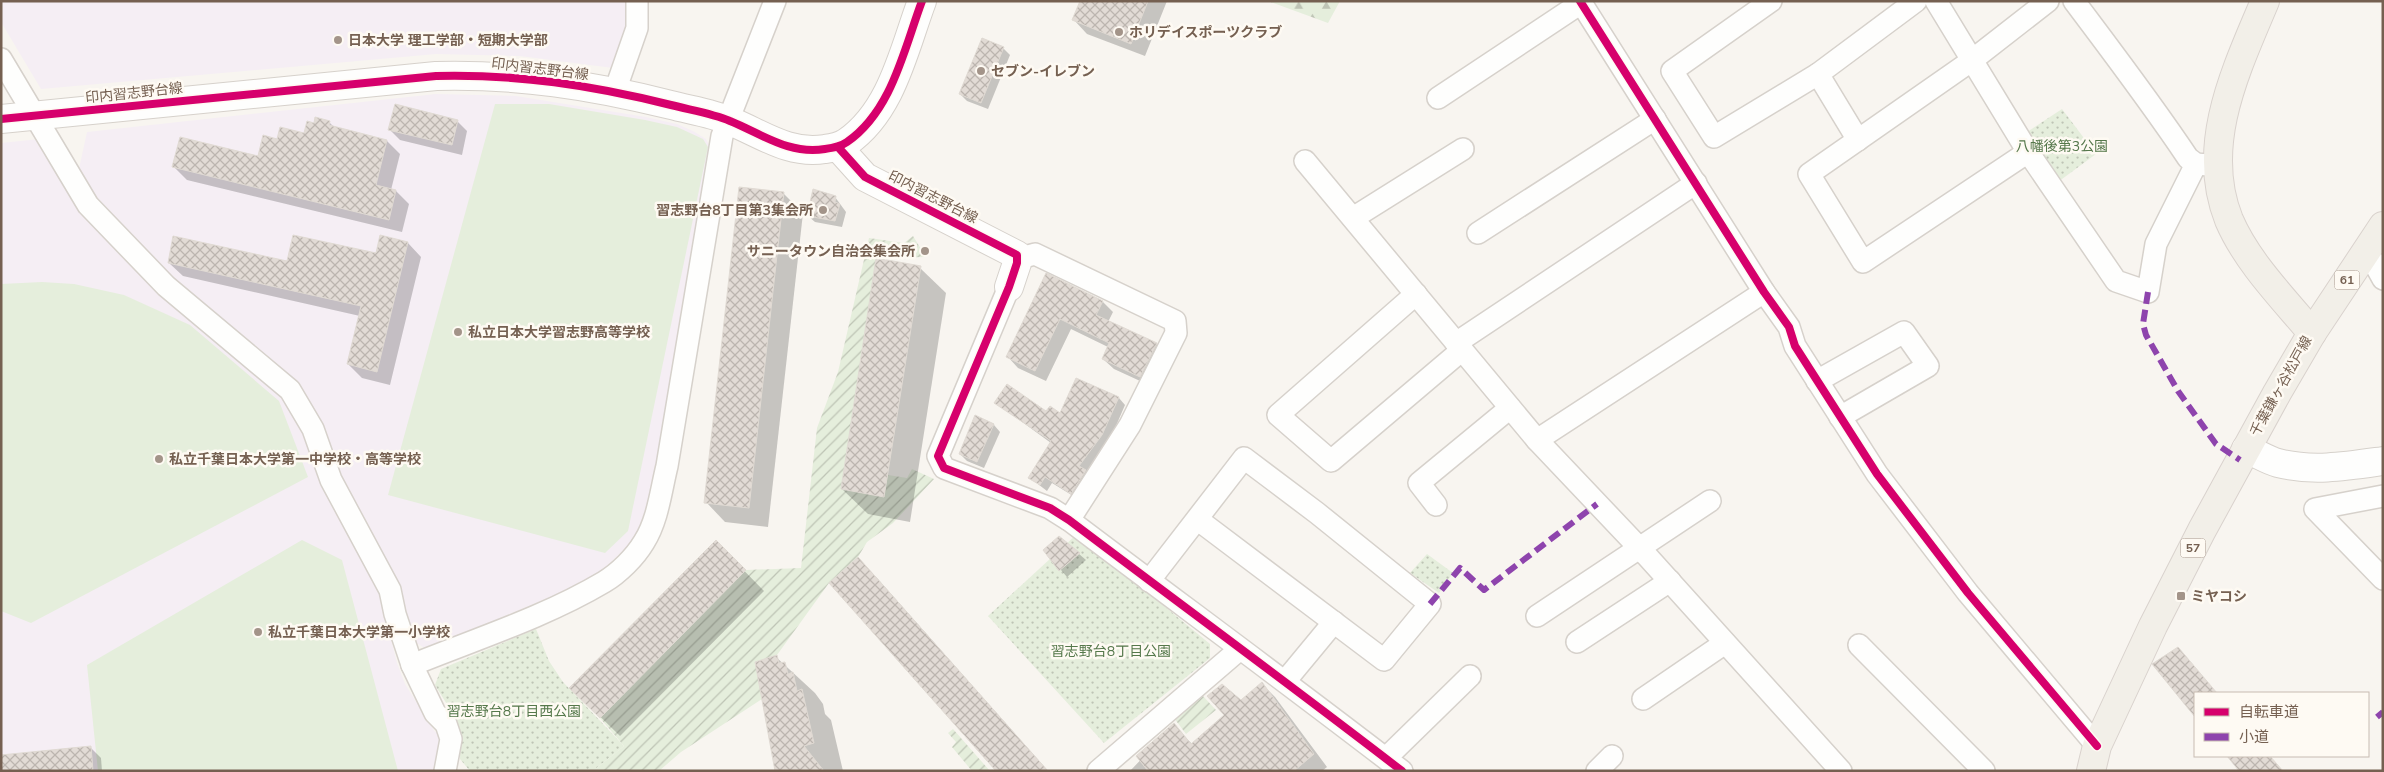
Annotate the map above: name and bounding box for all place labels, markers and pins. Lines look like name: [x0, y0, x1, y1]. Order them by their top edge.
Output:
place label: ホリデイスポーツクラブ: [1129, 23, 1282, 42]
marker: ホリデイスポーツクラブ: [1113, 26, 1125, 38]
place label: 日本大学 理工学部・短期大学部: [348, 31, 548, 50]
marker: 日本大学 理工学部・短期大学部: [332, 34, 344, 46]
place label: セブン-イレブン: [991, 62, 1095, 81]
marker: セブン-イレブン: [975, 65, 987, 77]
place label: 習志野台8丁目第3集会所: [656, 201, 813, 220]
marker: 習志野台8丁目第3集会所: [817, 204, 829, 216]
place label: サニータウン自治会集会所: [747, 242, 915, 261]
marker: サニータウン自治会集会所: [919, 245, 931, 257]
place label: 私立日本大学習志野高等学校: [468, 323, 650, 342]
marker: 私立日本大学習志野高等学校: [452, 326, 464, 338]
place label: 私立千葉日本大学第一中学校・高等学校: [169, 450, 421, 469]
marker: 私立千葉日本大学第一中学校・高等学校: [153, 453, 165, 465]
place label: ミヤコシ: [2191, 587, 2247, 606]
marker: ミヤコシ: [2175, 590, 2187, 602]
place label: 私立千葉日本大学第一小学校: [268, 623, 450, 642]
marker: 私立千葉日本大学第一小学校: [252, 626, 264, 638]

